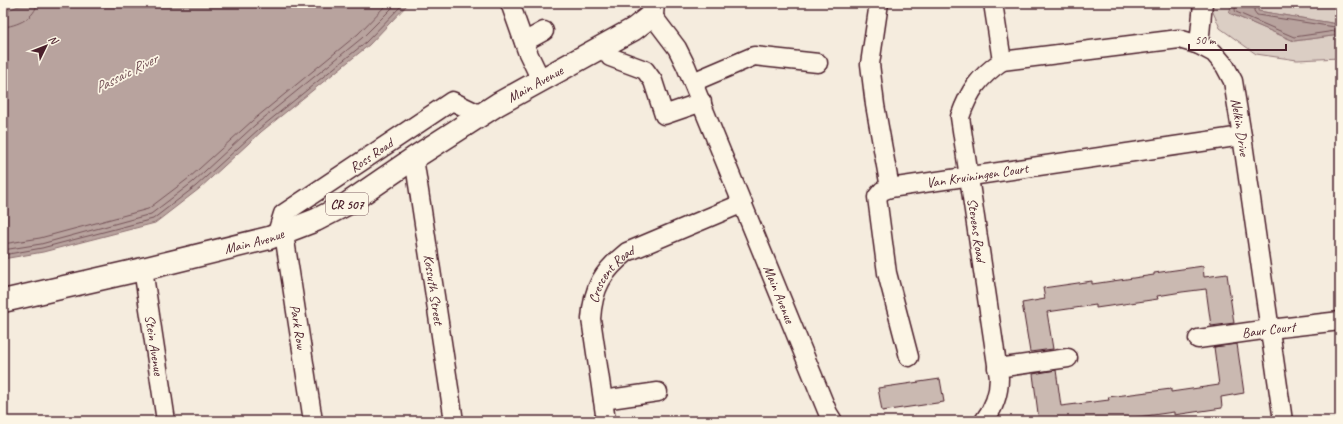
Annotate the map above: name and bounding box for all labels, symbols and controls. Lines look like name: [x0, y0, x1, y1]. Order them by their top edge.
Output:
north arrow: [26, 26, 66, 66]
scale bar: [1189, 26, 1286, 52]
text: N: [46, 32, 62, 48]
text: 50 m: [1195, 32, 1217, 48]
water label: Passaic River: [92, 48, 163, 97]
street label: Main Avenue: [505, 61, 567, 106]
street label: Nelkin Drive: [1227, 97, 1253, 159]
street label: Ross Road: [346, 134, 398, 176]
street label: Van Kruiningen Court: [925, 160, 1031, 192]
road number: CR 507: [326, 193, 368, 215]
street label: Stevens Road: [964, 197, 990, 265]
street label: Main Avenue: [223, 225, 288, 258]
street label: Crescent Road: [585, 241, 639, 305]
street label: Kossuth Street: [420, 253, 447, 327]
street label: Main Avenue: [759, 263, 799, 327]
street label: Park Row: [286, 304, 310, 352]
street label: Stein Avenue: [141, 314, 167, 378]
street label: Baur Court: [1241, 318, 1298, 342]

